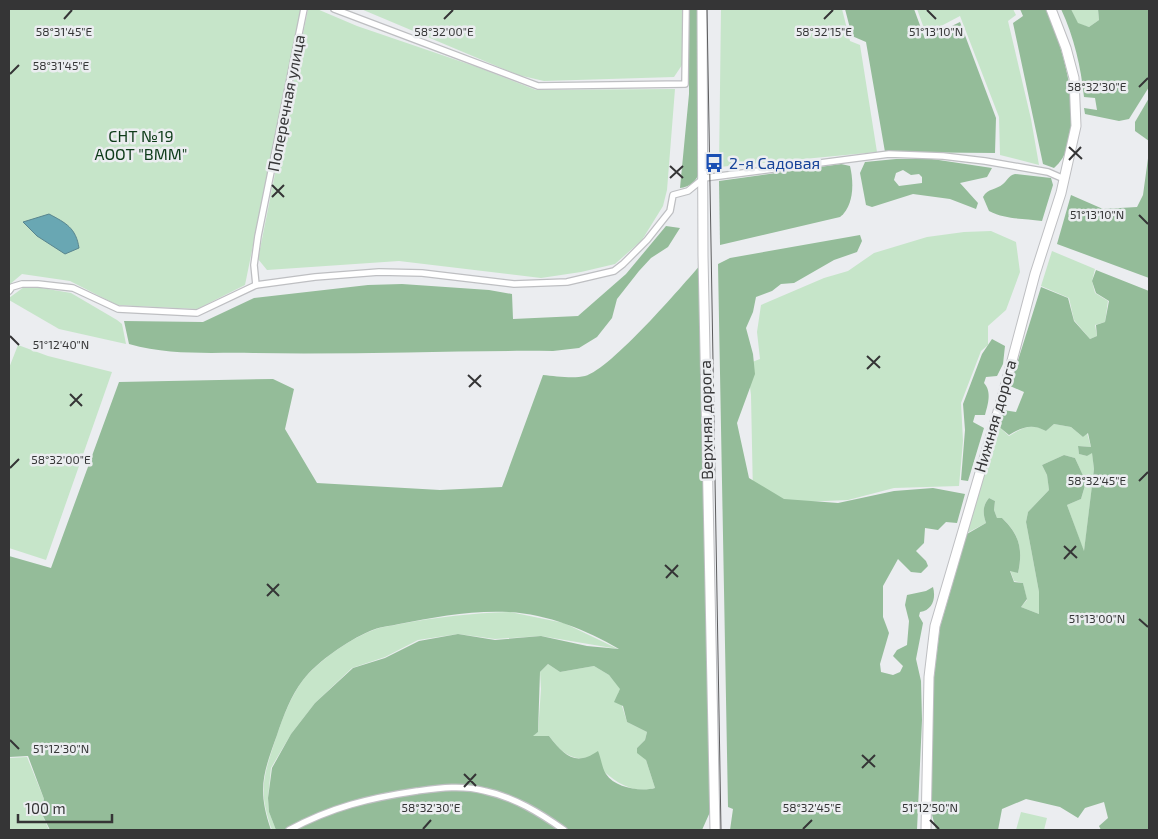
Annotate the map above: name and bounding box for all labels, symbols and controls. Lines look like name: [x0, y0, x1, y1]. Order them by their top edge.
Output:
text: 58°31'45"E: [36, 24, 93, 38]
text: 58°32'00"E: [414, 24, 474, 38]
text: 58°32'15"E: [796, 24, 852, 38]
text: 51°13'10"N: [909, 24, 963, 38]
street label: Поперечная улица: [263, 33, 309, 173]
text: 58°31'45"E: [33, 58, 90, 72]
text: 58°32'30"E: [1068, 79, 1127, 93]
park label: СНТ №19 АООТ "ВММ": [95, 126, 188, 163]
bus stop icon: 2-я Садовая: [703, 152, 725, 174]
place label: 2-я Садовая: [729, 153, 820, 172]
text: 51°13'10"N: [1070, 207, 1124, 221]
text: 51°12'40"N: [33, 337, 89, 351]
street label: Нижняя дорога: [969, 357, 1020, 474]
street label: Верхняя дорога: [695, 360, 716, 480]
text: 58°32'00"E: [31, 452, 91, 466]
text: 58°32'45"E: [1068, 473, 1127, 487]
text: 51°13'00"N: [1069, 611, 1125, 625]
text: 51°12'30"N: [33, 741, 89, 755]
scale bar: [18, 792, 111, 824]
text: 100 m: [25, 799, 66, 817]
text: 58°32'30"E: [402, 800, 461, 814]
text: 58°32'45"E: [783, 800, 842, 814]
text: 51°12'50"N: [902, 800, 958, 814]

